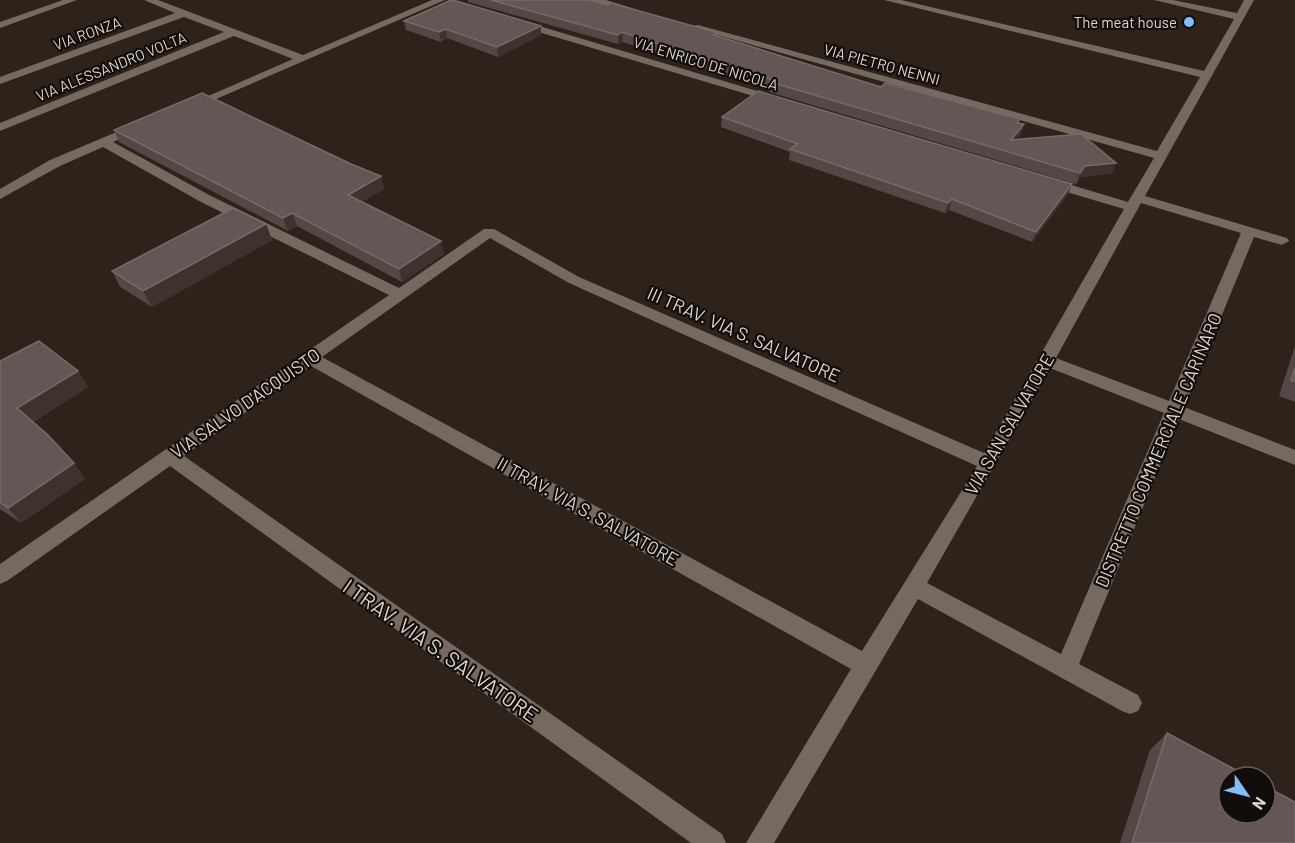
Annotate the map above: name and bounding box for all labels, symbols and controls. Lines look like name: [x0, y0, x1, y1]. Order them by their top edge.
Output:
street label: VIA RONZA: [51, 12, 123, 54]
place label: The meat house: [1074, 13, 1177, 31]
marker: The meat house: [1182, 15, 1196, 29]
street label: VIA ALESSANDRO VOLTA: [33, 28, 189, 104]
street label: VIA ENRICO DE NICOLA: [631, 32, 781, 94]
street label: VIA PIETRO NENNI: [822, 40, 942, 88]
street label: III TRAV. VIA S. SALVATORE: [644, 282, 844, 386]
street label: DISTRETTO COMMERCIALE CARINARO: [1090, 309, 1226, 591]
street label: VIA SALVO D'ACQUISTO: [166, 343, 324, 463]
street label: VIA SAN SALVATORE: [960, 350, 1058, 498]
street label: II TRAV. VIA S. SALVATORE: [493, 452, 683, 570]
street label: I TRAV. VIA S. SALVATORE: [339, 573, 543, 727]
north arrow: [1217, 765, 1277, 825]
text: N: [1249, 794, 1271, 814]

